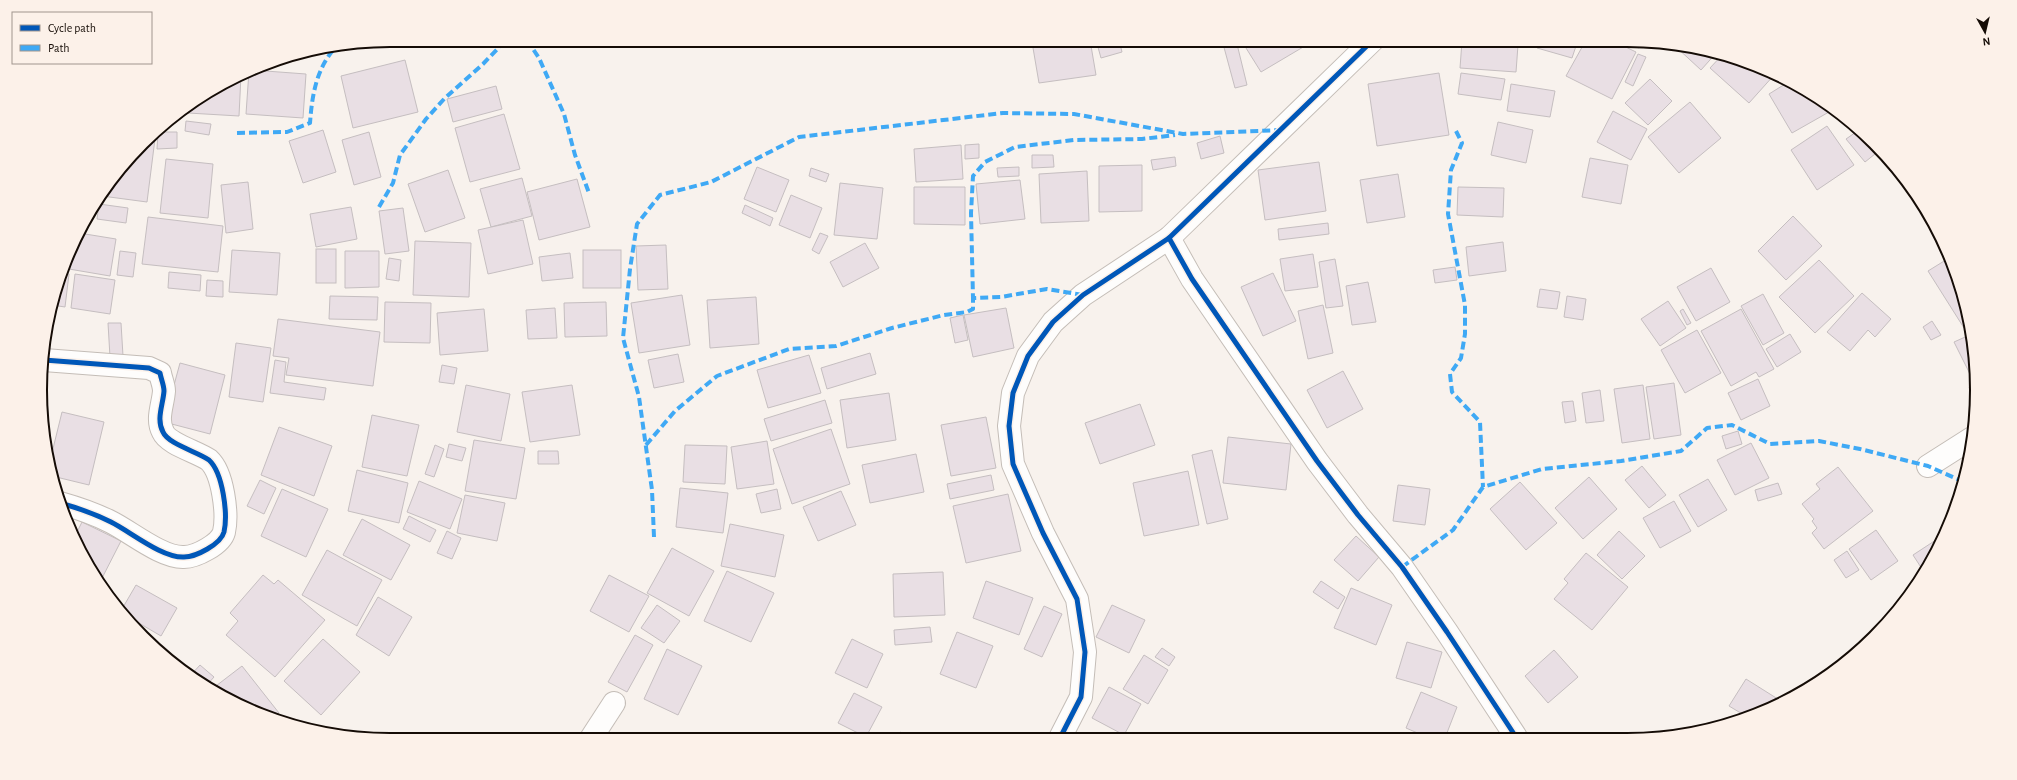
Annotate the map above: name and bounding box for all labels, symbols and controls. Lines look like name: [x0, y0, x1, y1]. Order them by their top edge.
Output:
legend: [12, 12, 152, 64]
north arrow: [1965, 12, 2005, 52]
text: Cycle path: [48, 22, 96, 35]
text: N: [1982, 35, 1991, 47]
text: Path: [48, 42, 70, 54]

